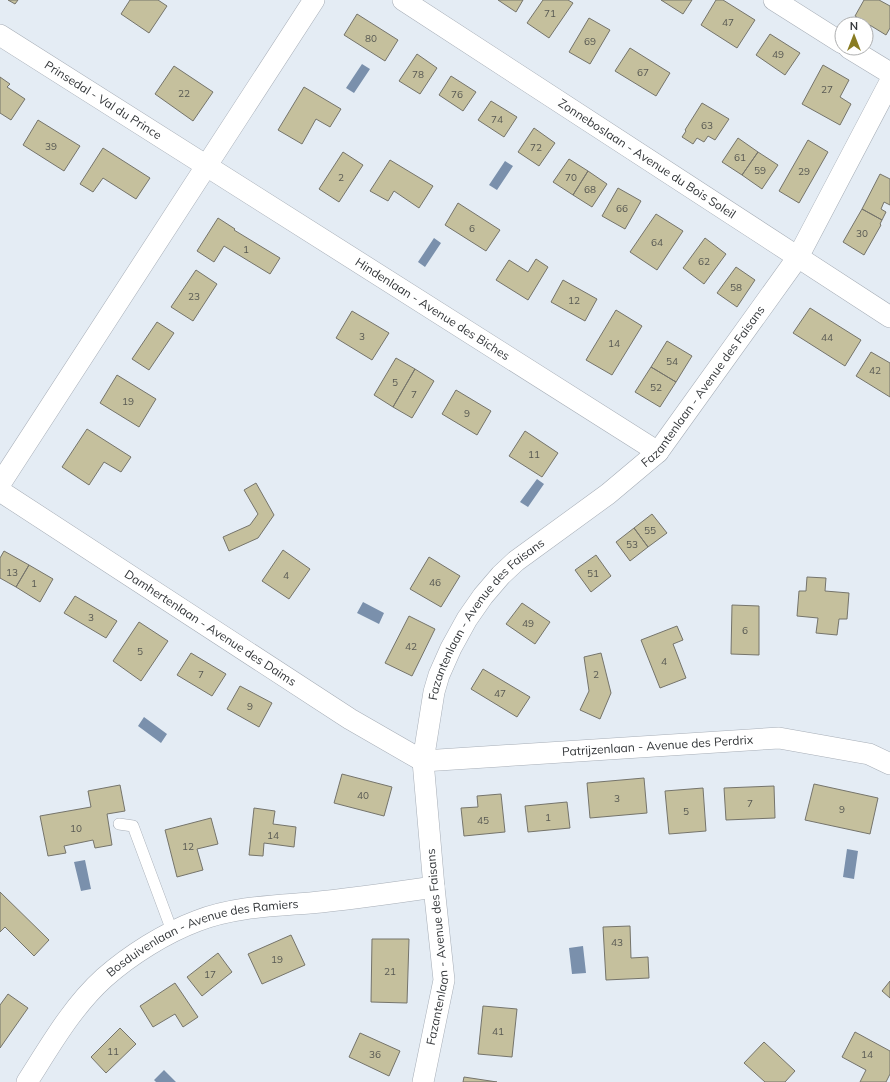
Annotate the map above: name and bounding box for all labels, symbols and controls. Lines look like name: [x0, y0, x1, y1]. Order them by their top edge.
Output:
house number: 71: [544, 7, 556, 20]
house number: 47: [722, 16, 734, 29]
north arrow: [834, 16, 874, 56]
text: N: [850, 19, 858, 33]
house number: 80: [365, 32, 377, 45]
house number: 69: [584, 35, 596, 48]
house number: 49: [772, 48, 784, 61]
street label: Prinsedal - Val du Prince: [42, 57, 165, 143]
house number: 67: [637, 66, 649, 79]
house number: 78: [412, 68, 424, 81]
house number: 27: [821, 83, 833, 96]
house number: 22: [178, 87, 190, 100]
house number: 76: [451, 88, 463, 101]
street label: Zonneboslaan - Avenue du Bois Soleil: [556, 95, 739, 222]
house number: 74: [491, 113, 503, 126]
house number: 63: [701, 119, 713, 132]
house number: 39: [45, 140, 57, 153]
house number: 72: [530, 141, 542, 154]
house number: 61: [734, 151, 746, 164]
house number: 59: [754, 164, 766, 177]
house number: 29: [798, 165, 810, 178]
house number: 2: [338, 171, 344, 184]
house number: 70: [565, 171, 577, 184]
house number: 68: [584, 183, 596, 196]
house number: 66: [616, 202, 628, 215]
house number: 6: [469, 222, 475, 235]
house number: 30: [856, 227, 868, 240]
house number: 64: [651, 236, 663, 249]
house number: 1: [243, 243, 249, 256]
street label: Hindenlaan - Avenue des Biches: [353, 254, 513, 363]
house number: 62: [698, 255, 710, 268]
house number: 58: [730, 281, 742, 294]
house number: 23: [188, 290, 200, 303]
house number: 12: [568, 294, 580, 307]
street label: Fazantenlaan - Avenue des Faisans: [638, 302, 768, 470]
house number: 3: [359, 330, 365, 343]
house number: 44: [821, 331, 833, 344]
house number: 14: [608, 337, 620, 350]
house number: 54: [666, 355, 678, 368]
house number: 42: [869, 364, 881, 377]
house number: 5: [392, 376, 398, 389]
house number: 52: [650, 381, 662, 394]
house number: 7: [411, 388, 417, 401]
house number: 19: [122, 395, 134, 408]
house number: 9: [464, 407, 470, 420]
house number: 11: [528, 448, 540, 461]
house number: 55: [644, 524, 656, 537]
street label: Fazantenlaan - Avenue des Faisans: [425, 535, 547, 701]
house number: 53: [626, 538, 638, 551]
house number: 13: [6, 566, 18, 579]
street label: Damhertenlaan - Avenue des Daims: [122, 566, 299, 689]
house number: 51: [587, 567, 599, 580]
house number: 4: [283, 569, 289, 582]
house number: 46: [429, 576, 441, 589]
house number: 1: [31, 577, 37, 590]
house number: 3: [88, 611, 94, 624]
house number: 49: [522, 617, 534, 630]
house number: 6: [742, 624, 748, 637]
house number: 42: [405, 640, 417, 653]
house number: 5: [137, 645, 143, 658]
house number: 4: [661, 655, 667, 668]
house number: 7: [198, 668, 204, 681]
house number: 2: [593, 668, 599, 681]
house number: 47: [494, 687, 506, 700]
house number: 9: [247, 700, 253, 713]
street label: Patrijzenlaan - Avenue des Perdrix: [561, 732, 754, 759]
house number: 40: [357, 789, 369, 802]
house number: 3: [614, 792, 620, 805]
house number: 7: [747, 797, 753, 810]
house number: 9: [839, 803, 845, 816]
house number: 5: [683, 805, 689, 818]
house number: 1: [545, 811, 551, 824]
house number: 45: [477, 814, 489, 827]
house number: 10: [70, 822, 82, 835]
house number: 14: [267, 829, 279, 842]
house number: 12: [182, 840, 194, 853]
street label: Fazantenlaan - Avenue des Faisans: [423, 848, 451, 1046]
street label: Bosduivenlaan - Avenue des Ramiers: [103, 896, 299, 980]
house number: 43: [611, 936, 623, 949]
house number: 19: [271, 953, 283, 966]
house number: 21: [384, 965, 396, 978]
house number: 17: [204, 968, 216, 981]
house number: 41: [492, 1025, 504, 1038]
house number: 11: [107, 1045, 119, 1058]
house number: 36: [369, 1048, 381, 1061]
house number: 14: [861, 1048, 873, 1061]

